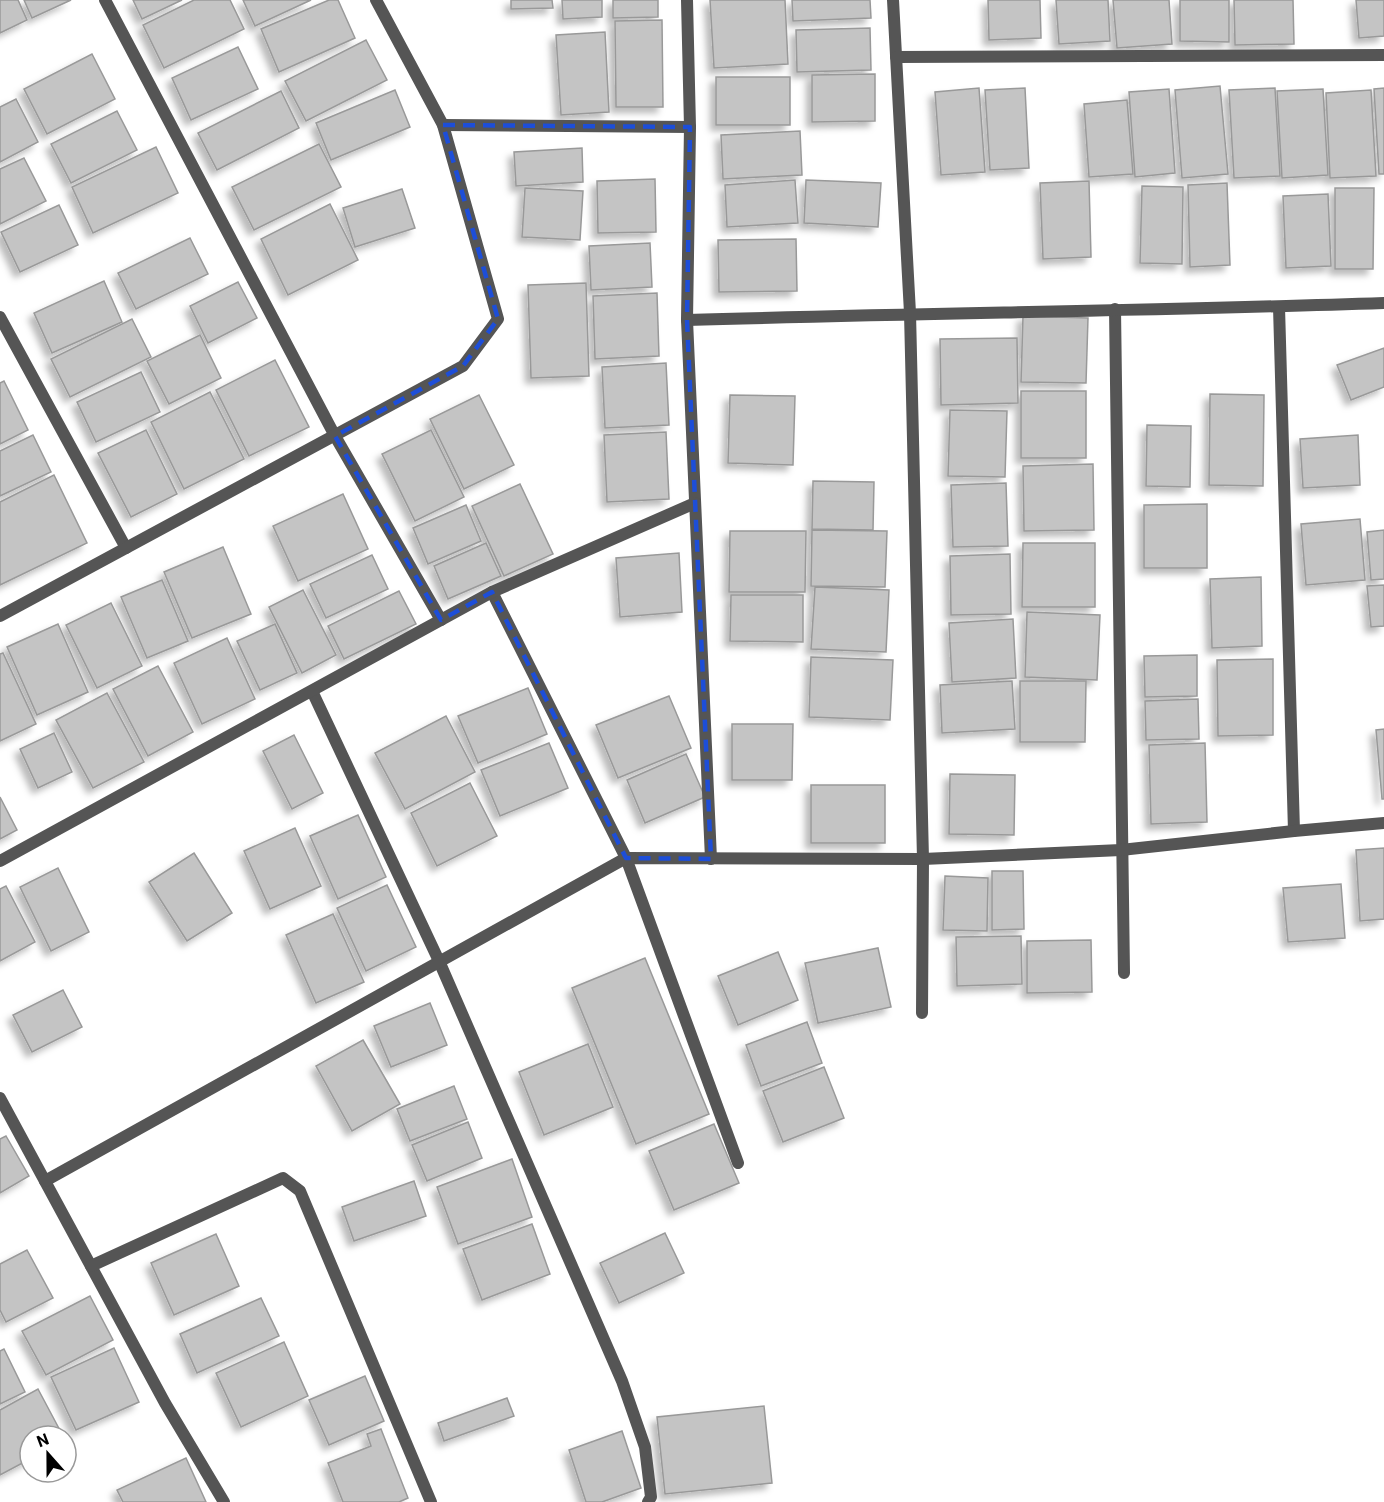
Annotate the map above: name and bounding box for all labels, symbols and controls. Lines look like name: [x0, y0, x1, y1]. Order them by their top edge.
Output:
north arrow: [18, 1424, 78, 1484]
text: N: [34, 1430, 51, 1451]

